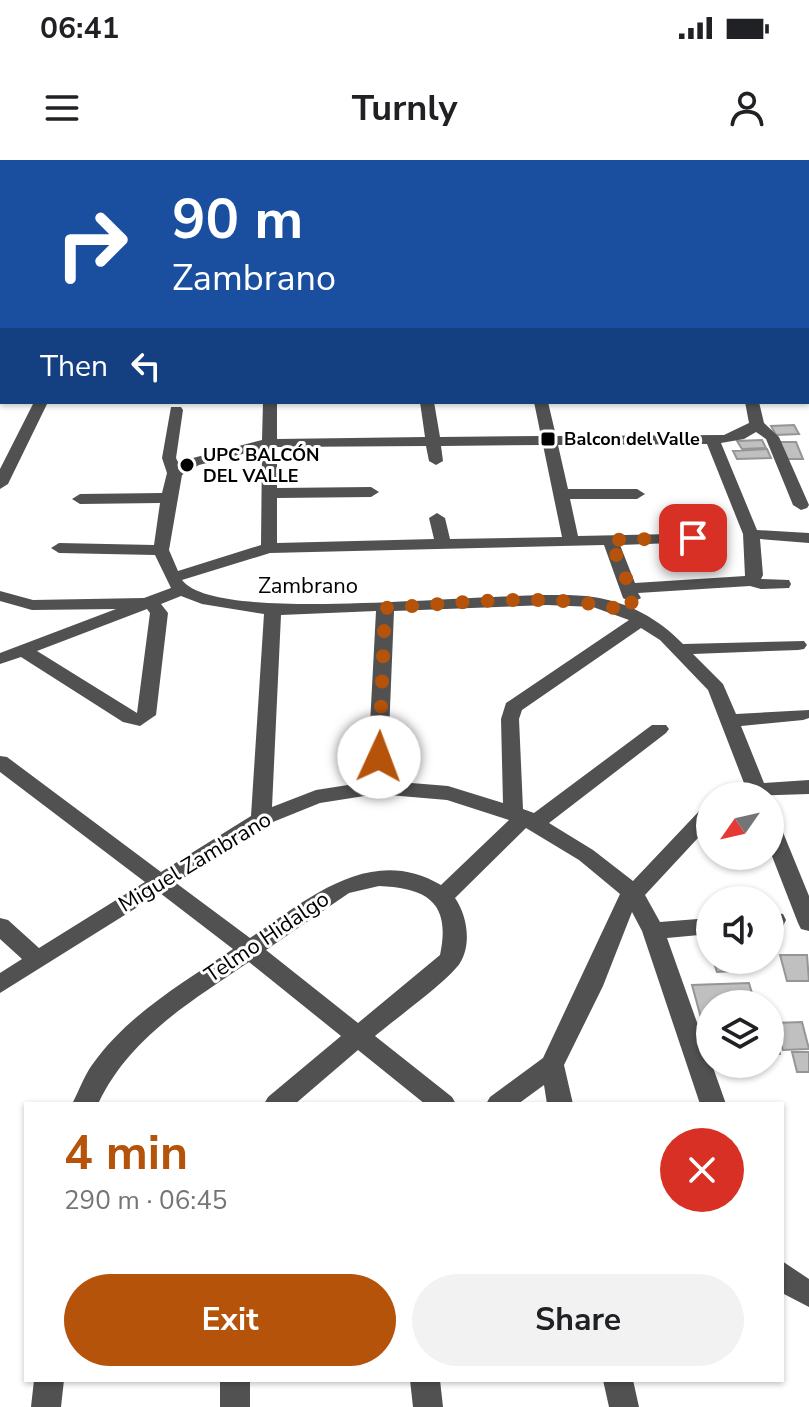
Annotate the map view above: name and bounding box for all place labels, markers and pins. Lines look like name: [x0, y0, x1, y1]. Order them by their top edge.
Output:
place label: Balcon del Valle: [564, 427, 700, 451]
marker: Balcon del Valle: [539, 430, 557, 448]
place label: UPC BALCÓN DEL VALLE: [203, 443, 320, 488]
marker: UPC BALCÓN DEL VALLE: [178, 456, 196, 474]
pin: [659, 504, 727, 572]

